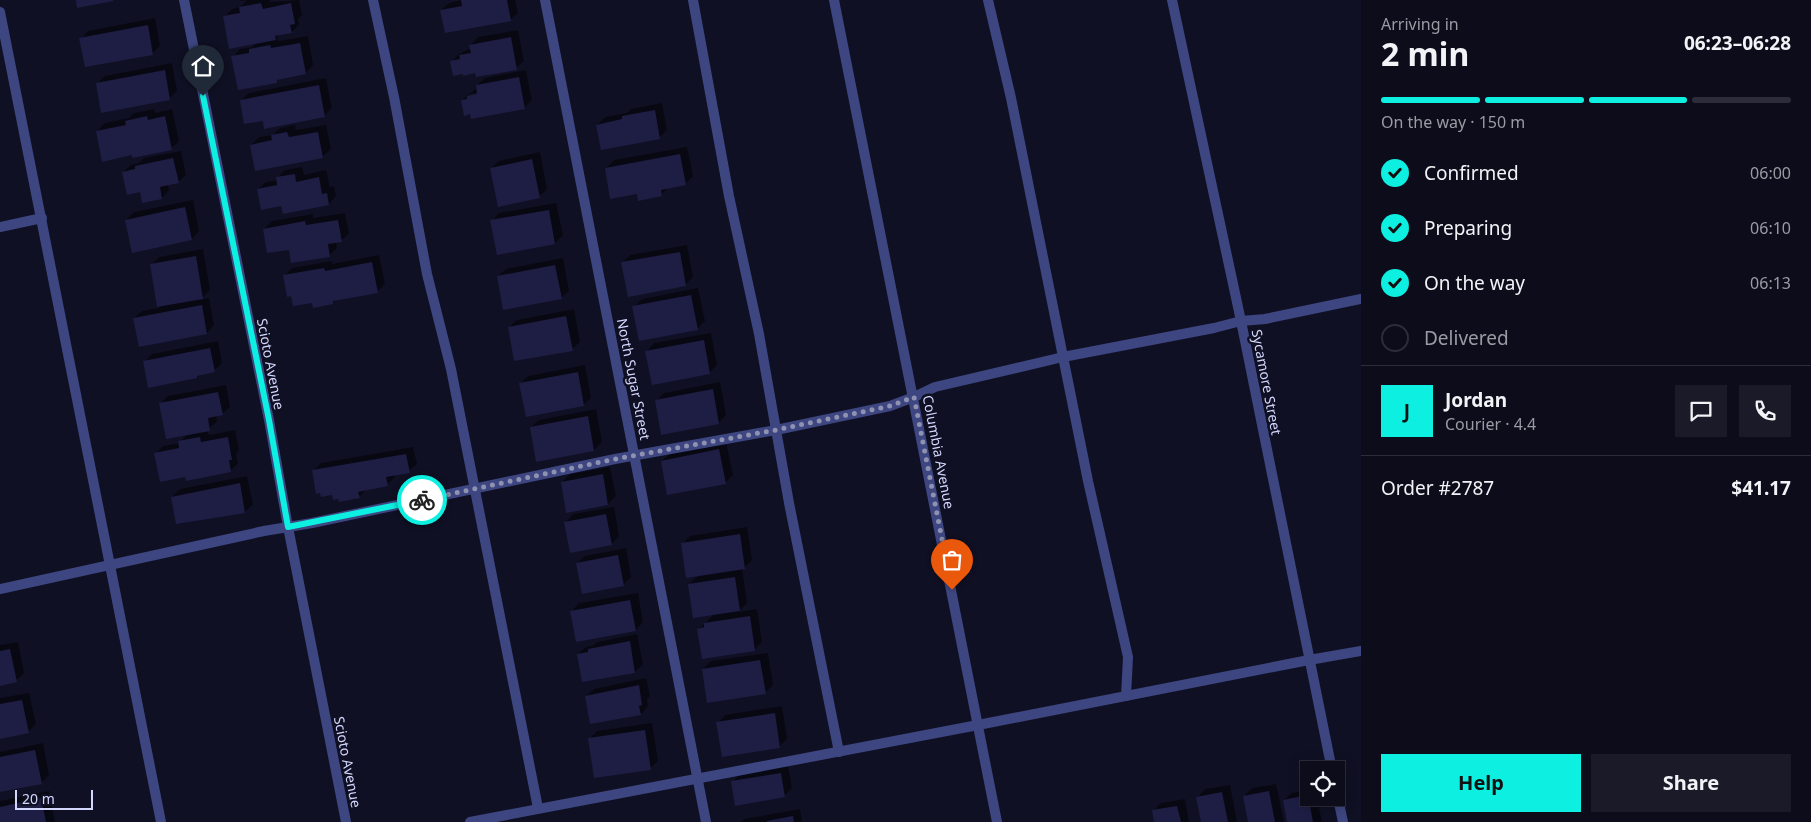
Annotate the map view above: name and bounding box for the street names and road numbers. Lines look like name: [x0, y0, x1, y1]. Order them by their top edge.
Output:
street label: Scioto Avenue: [253, 317, 289, 411]
street label: North Sugar Street: [613, 317, 655, 441]
street label: Sycamore Street: [1247, 328, 1287, 436]
street label: Columbia Avenue: [919, 393, 959, 511]
street label: Scioto Avenue: [330, 715, 366, 809]

